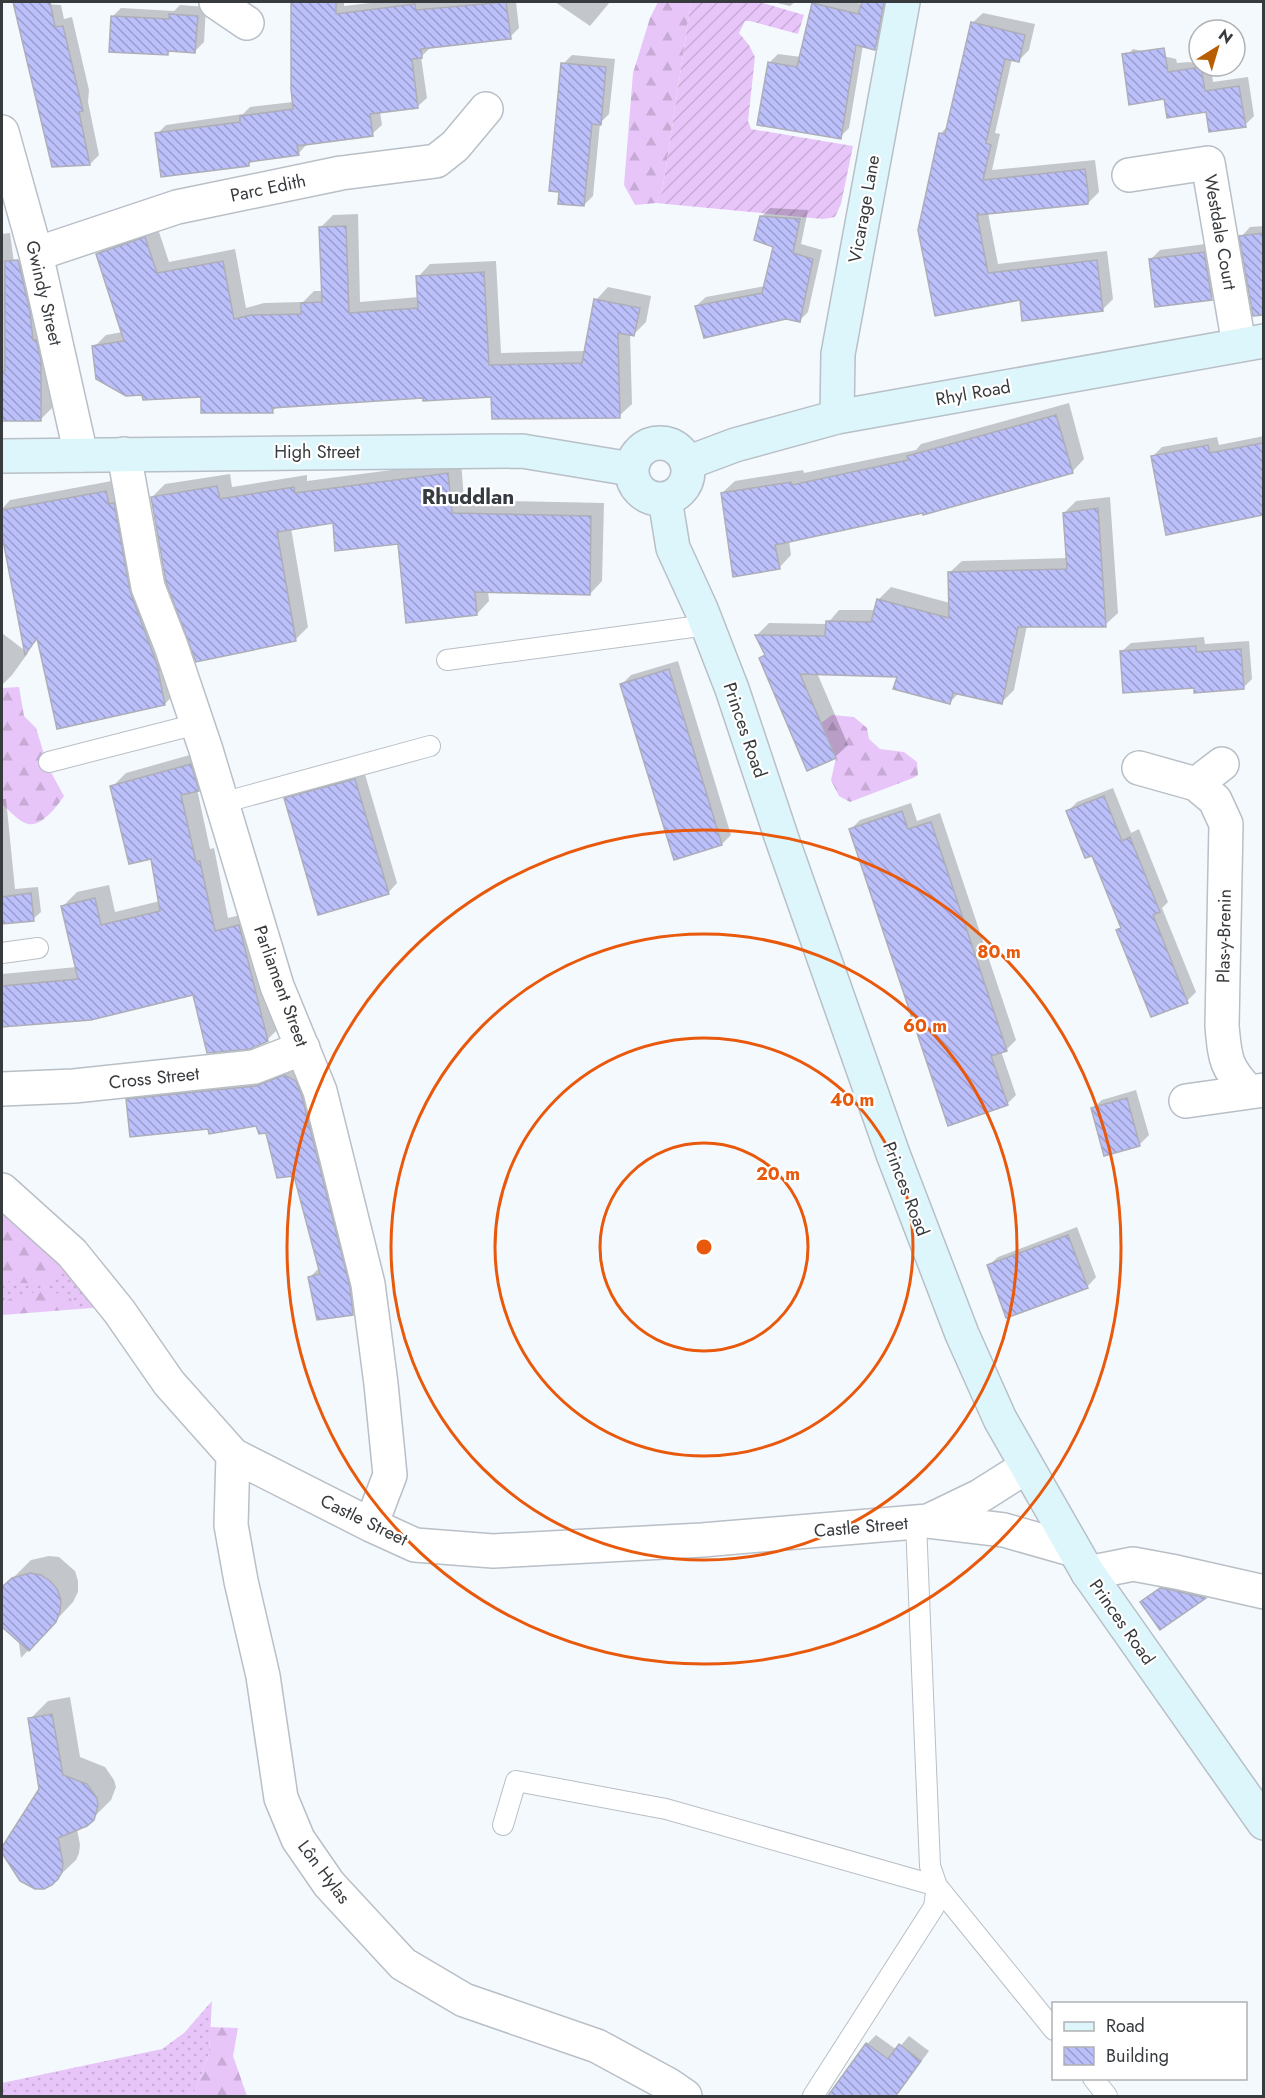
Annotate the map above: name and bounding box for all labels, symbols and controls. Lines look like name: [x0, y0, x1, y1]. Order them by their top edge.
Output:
north arrow: [1187, 18, 1247, 78]
text: N: [1214, 23, 1238, 49]
street label: Vicarage Lane: [842, 153, 886, 265]
street label: Parc Edith: [228, 167, 308, 209]
street label: Westdale Court: [1197, 172, 1243, 293]
street label: Gwindy Street: [19, 238, 69, 349]
street label: Rhyl Road: [933, 374, 1013, 412]
street label: High Street: [274, 439, 360, 465]
district label: Rhuddlan: [422, 482, 514, 512]
street label: Princes Road: [717, 679, 773, 781]
street label: Plas-y-Brenin: [1210, 889, 1238, 983]
street label: Parliament Street: [247, 922, 315, 1051]
text: 80 m: [977, 939, 1021, 965]
text: 60 m: [903, 1013, 947, 1039]
street label: Cross Street: [107, 1060, 201, 1096]
text: 40 m: [830, 1087, 874, 1113]
street label: Princes Road: [876, 1138, 936, 1240]
text: 20 m: [756, 1161, 800, 1187]
centre of rings: [694, 1237, 714, 1257]
street label: Castle Street: [316, 1488, 413, 1553]
street label: Castle Street: [813, 1510, 910, 1544]
street label: Princes Road: [1083, 1574, 1161, 1670]
street label: Lôn Hylas: [291, 1835, 357, 1909]
legend: [1052, 2002, 1247, 2080]
text: Road: [1106, 2013, 1145, 2039]
text: Building: [1106, 2043, 1169, 2069]

